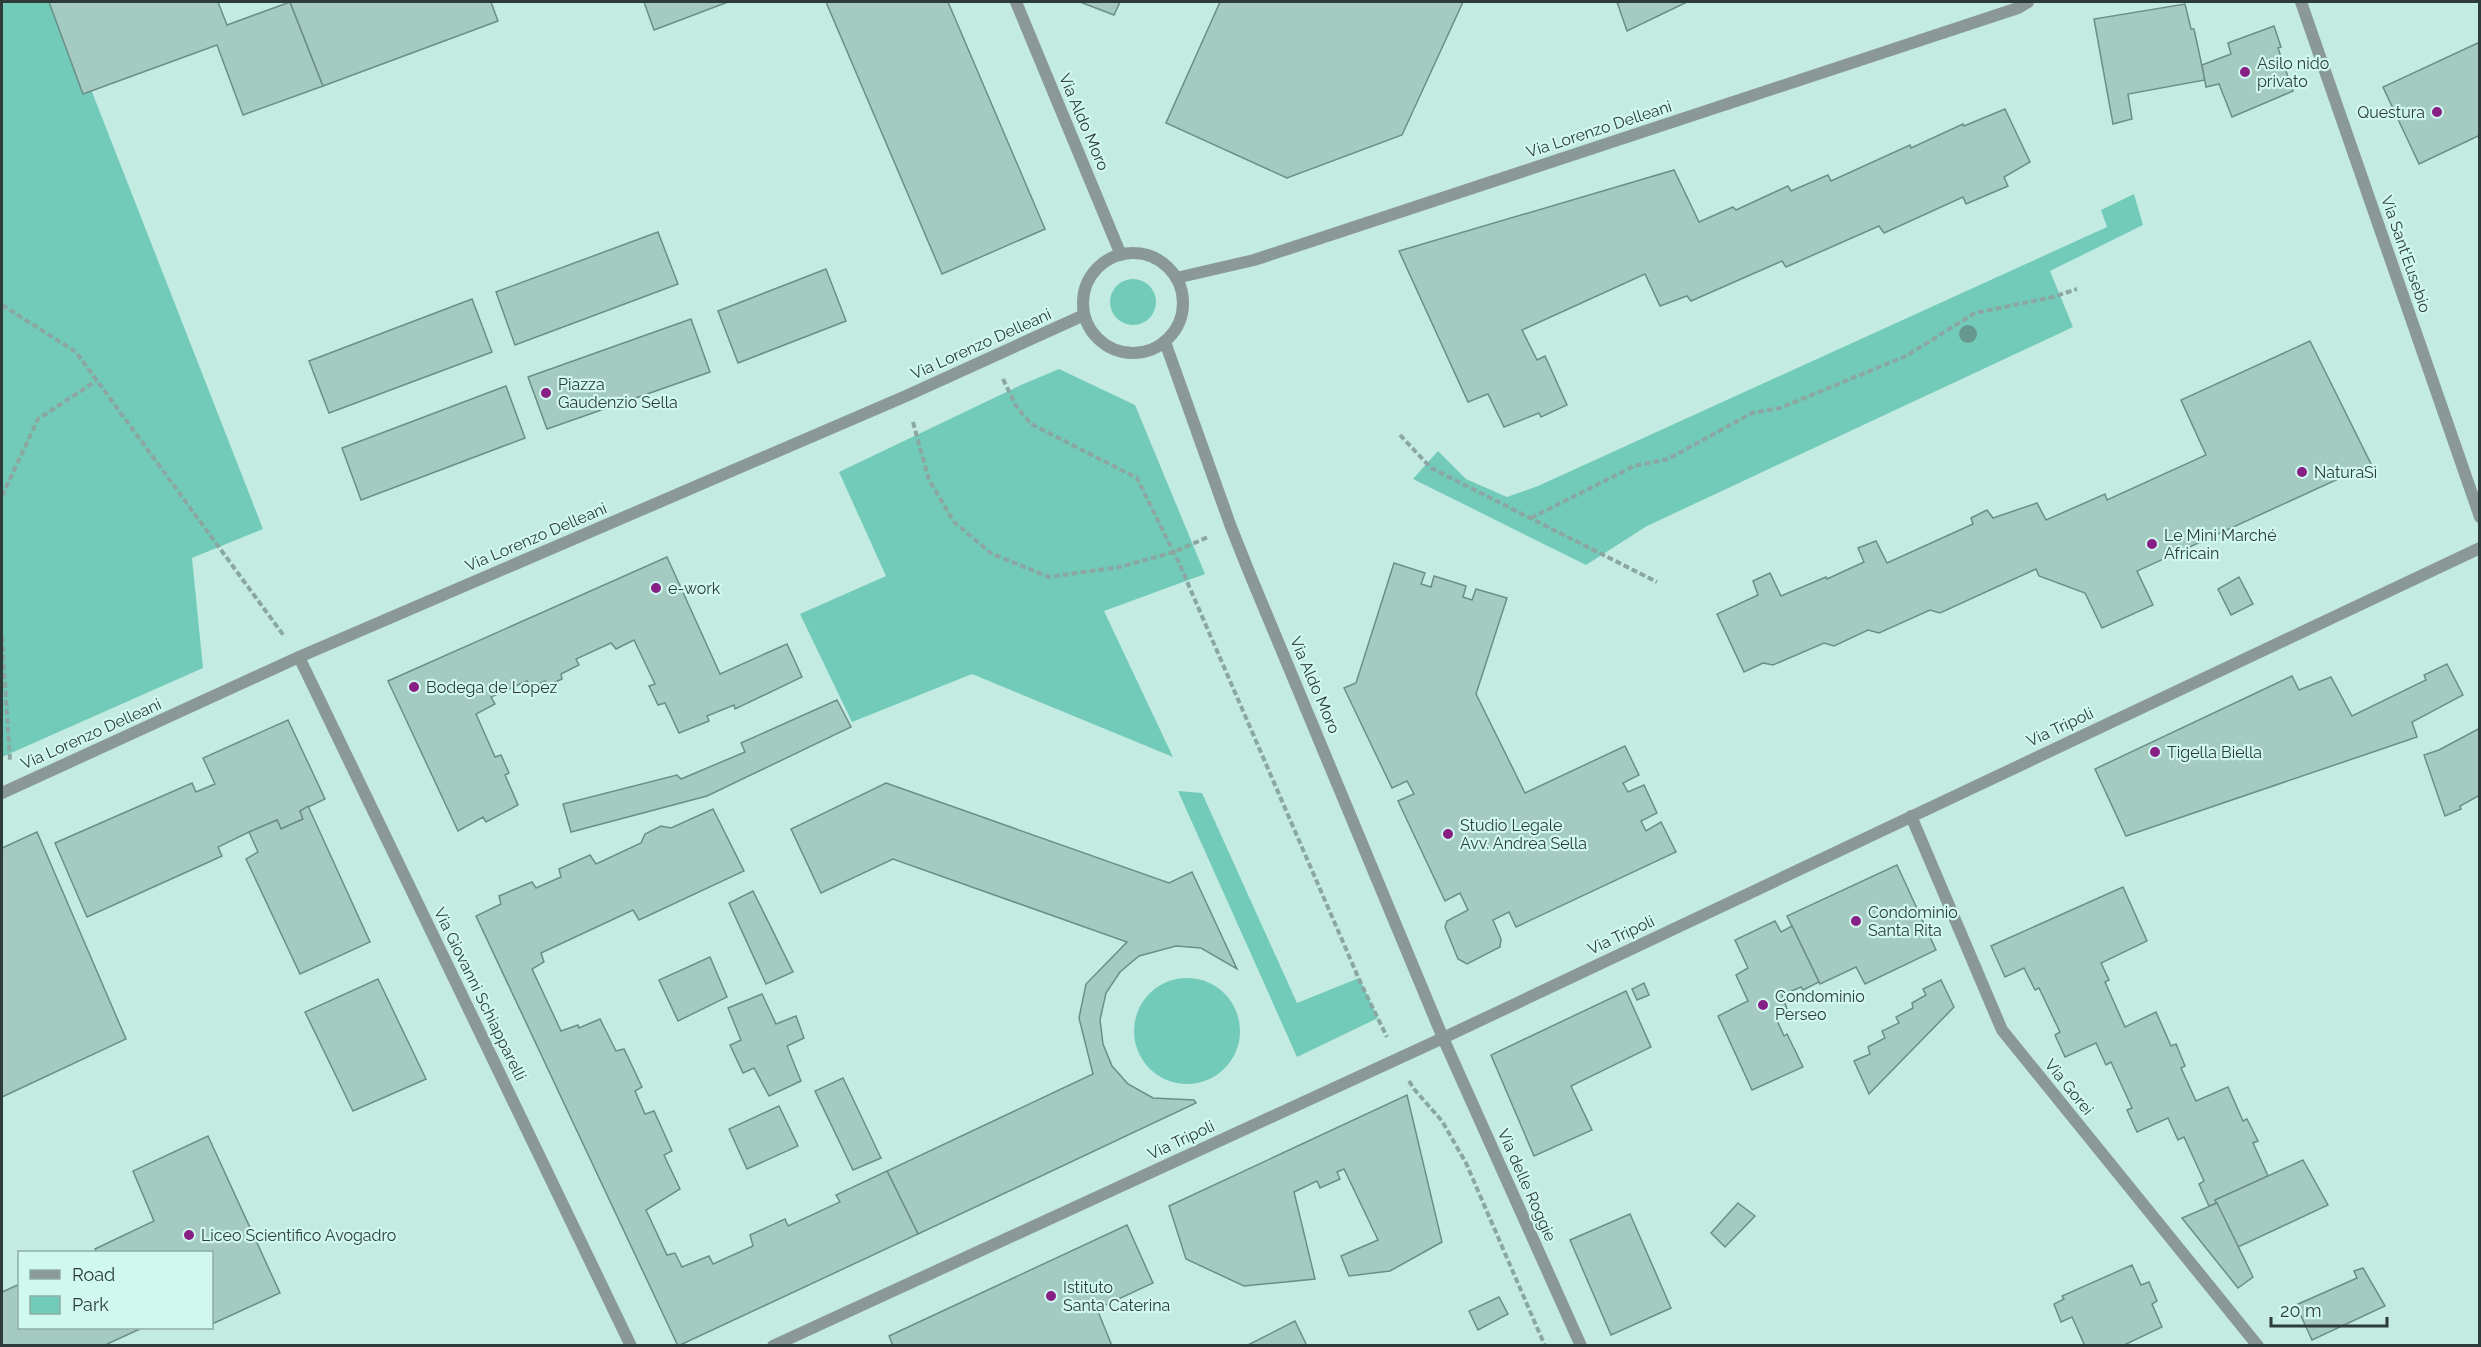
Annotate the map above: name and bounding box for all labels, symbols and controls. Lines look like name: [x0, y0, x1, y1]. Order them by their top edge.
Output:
place label: Asilo nido privato: [2257, 54, 2329, 91]
marker: Asilo nido privato: [2238, 65, 2252, 79]
street label: Via Aldo Moro: [1055, 71, 1113, 173]
street label: Via Lorenzo Delleani: [1524, 97, 1674, 161]
place label: Questura: [2357, 103, 2425, 122]
marker: Questura: [2430, 105, 2444, 119]
street label: Via Sant'Eusebio: [2377, 193, 2435, 315]
street label: Via Lorenzo Delleani: [908, 304, 1054, 384]
place label: Piazza Gaudenzio Sella: [558, 375, 678, 412]
marker: Piazza Gaudenzio Sella: [539, 386, 553, 400]
place label: NaturaSì: [2314, 463, 2377, 482]
marker: NaturaSì: [2295, 465, 2309, 479]
street label: Via Lorenzo Delleani: [462, 499, 610, 575]
place label: Le Mini Marché Africain: [2164, 526, 2277, 563]
marker: Le Mini Marché Africain: [2145, 537, 2159, 551]
place label: e-work: [668, 579, 721, 598]
marker: e-work: [649, 581, 663, 595]
street label: Via Aldo Moro: [1286, 634, 1344, 736]
place label: Bodega de Lopez: [426, 678, 557, 697]
marker: Bodega de Lopez: [407, 680, 421, 694]
street label: Via Lorenzo Delleani: [18, 694, 164, 774]
street label: Via Tripoli: [2024, 703, 2096, 751]
place label: Tigella Biella: [2167, 743, 2262, 762]
marker: Tigella Biella: [2148, 745, 2162, 759]
place label: Studio Legale Avv. Andrea Sella: [1460, 816, 1587, 853]
marker: Studio Legale Avv. Andrea Sella: [1441, 827, 1455, 841]
place label: Condominio Santa Rita: [1868, 903, 1958, 940]
street label: Via Giovanni Schiapparelli: [430, 904, 530, 1084]
street label: Via Tripoli: [1585, 911, 1657, 959]
marker: Condominio Santa Rita: [1849, 914, 1863, 928]
place label: Condominio Perseo: [1775, 987, 1865, 1024]
marker: Condominio Perseo: [1756, 998, 1770, 1012]
street label: Via Gorei: [2041, 1055, 2097, 1119]
street label: Via Tripoli: [1145, 1116, 1217, 1164]
street label: Via delle Roggie: [1494, 1126, 1560, 1244]
place label: Liceo Scientifico Avogadro: [201, 1226, 396, 1245]
marker: Liceo Scientifico Avogadro: [182, 1228, 196, 1242]
legend: [18, 1251, 213, 1329]
text: Road: [72, 1264, 115, 1285]
place label: Istituto Santa Caterina: [1063, 1278, 1170, 1315]
marker: Istituto Santa Caterina: [1044, 1289, 1058, 1303]
scale bar: [2271, 1290, 2386, 1328]
text: Park: [72, 1294, 109, 1315]
text: 20 m: [2280, 1300, 2322, 1321]

